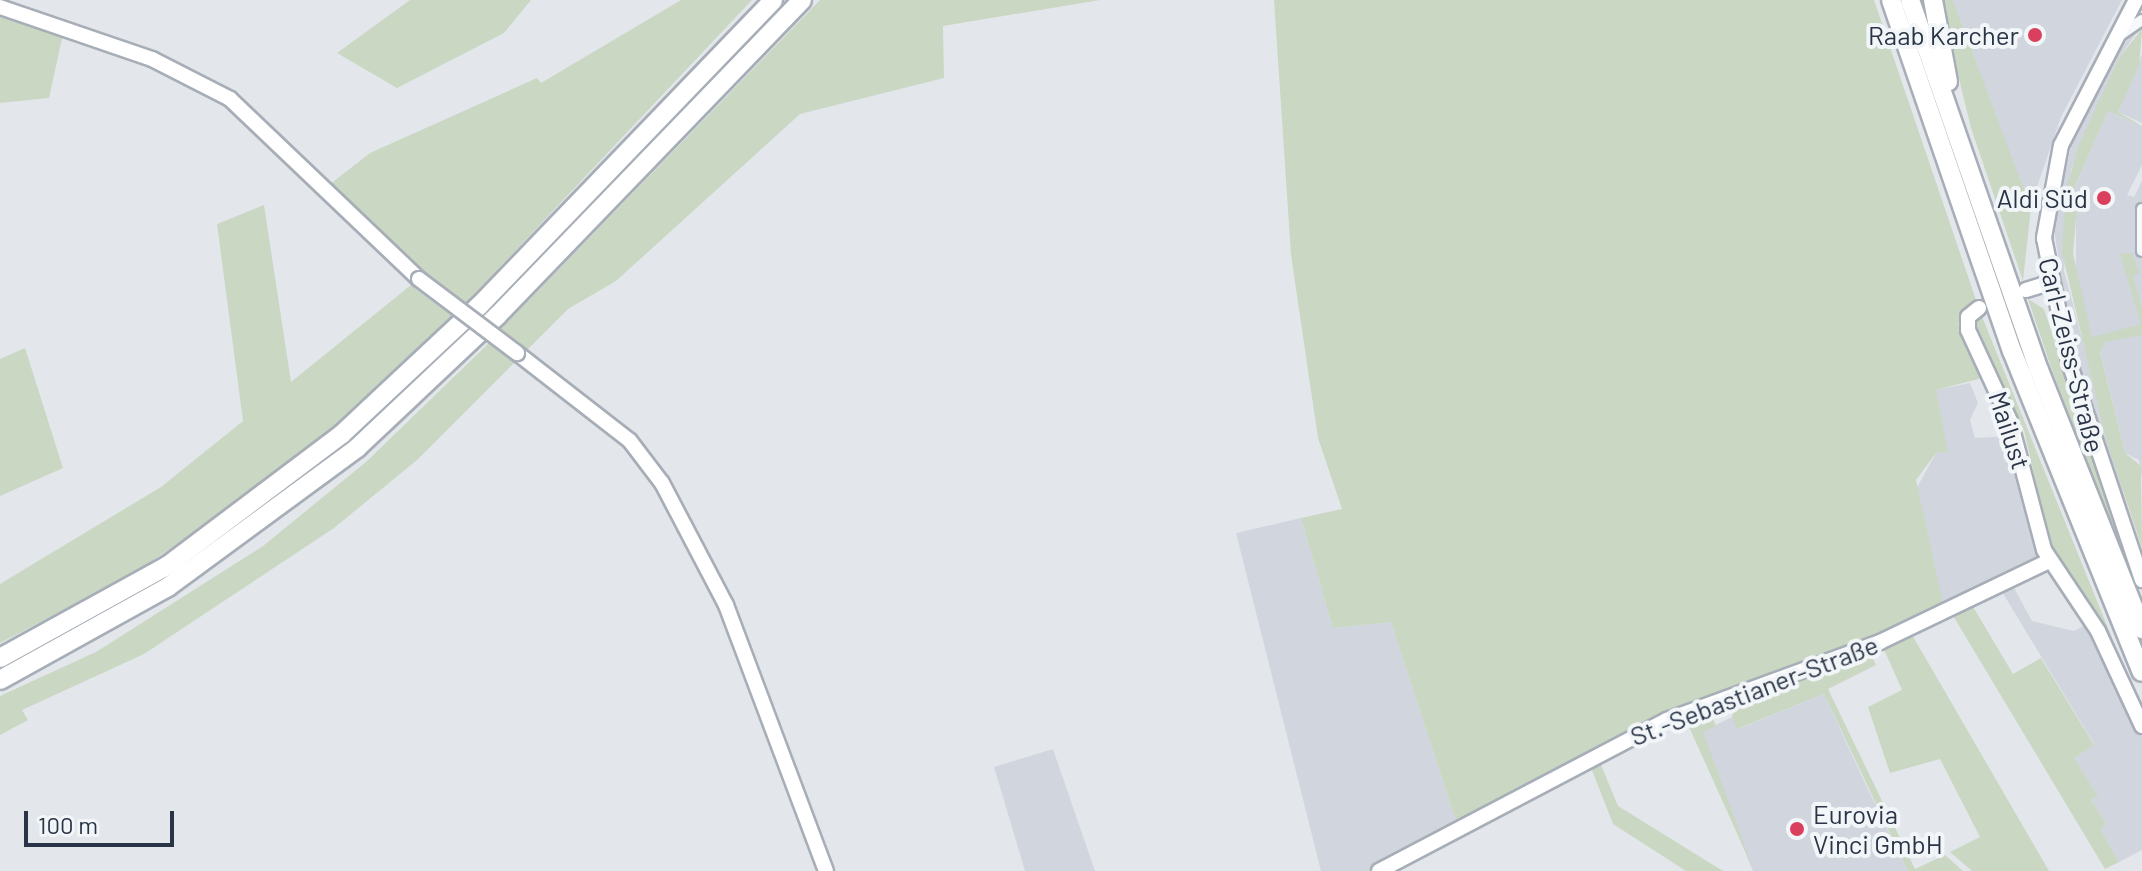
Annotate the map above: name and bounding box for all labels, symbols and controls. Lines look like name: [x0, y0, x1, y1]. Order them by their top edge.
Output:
place label: Raab Karcher: [1868, 19, 2019, 51]
marker: Raab Karcher: [2026, 26, 2044, 44]
place label: Aldi Süd: [1997, 182, 2088, 214]
marker: Aldi Süd: [2095, 189, 2113, 207]
street label: Carl-Zeiss-Straße: [2033, 254, 2111, 456]
street label: Mailust: [1983, 387, 2037, 473]
street label: St.-Sebastianer-Straße: [1626, 628, 1882, 752]
scale bar: [28, 795, 178, 845]
place label: Eurovia Vinci GmbH: [1813, 798, 1943, 860]
text: 100 m: [38, 810, 98, 839]
marker: Eurovia Vinci GmbH: [1788, 820, 1806, 838]

